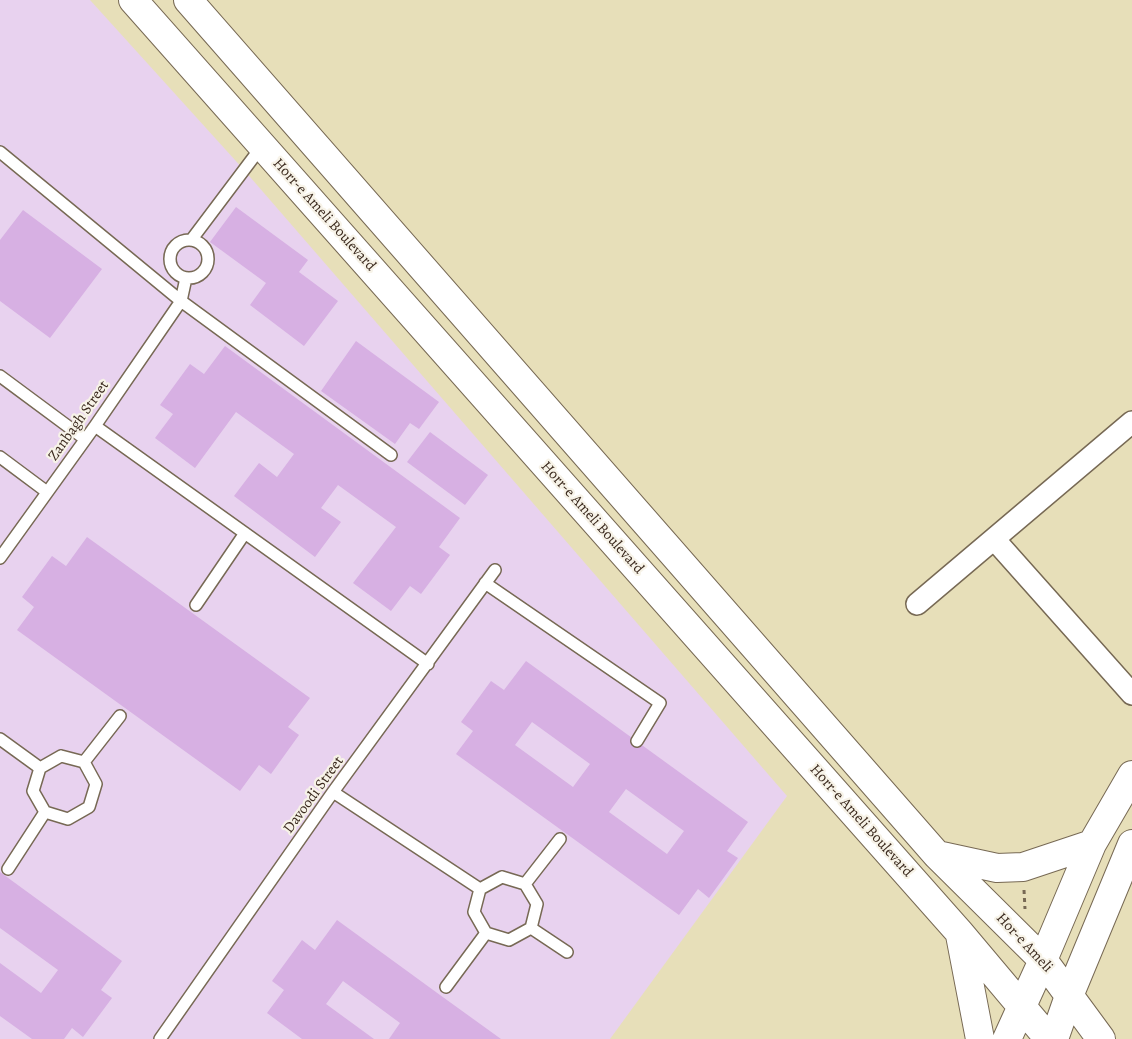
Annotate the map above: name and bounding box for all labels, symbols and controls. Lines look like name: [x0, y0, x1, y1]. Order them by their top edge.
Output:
street label: Horr-e Ameli Boulevard: [269, 155, 379, 275]
street label: Zanbagh Street: [45, 377, 113, 465]
street label: Horr-e Ameli Boulevard: [537, 458, 647, 578]
street label: Davoodi Street: [280, 753, 348, 837]
street label: Horr-e Ameli Boulevard: [806, 761, 916, 881]
street label: Hor-e Ameli: [992, 909, 1056, 977]

